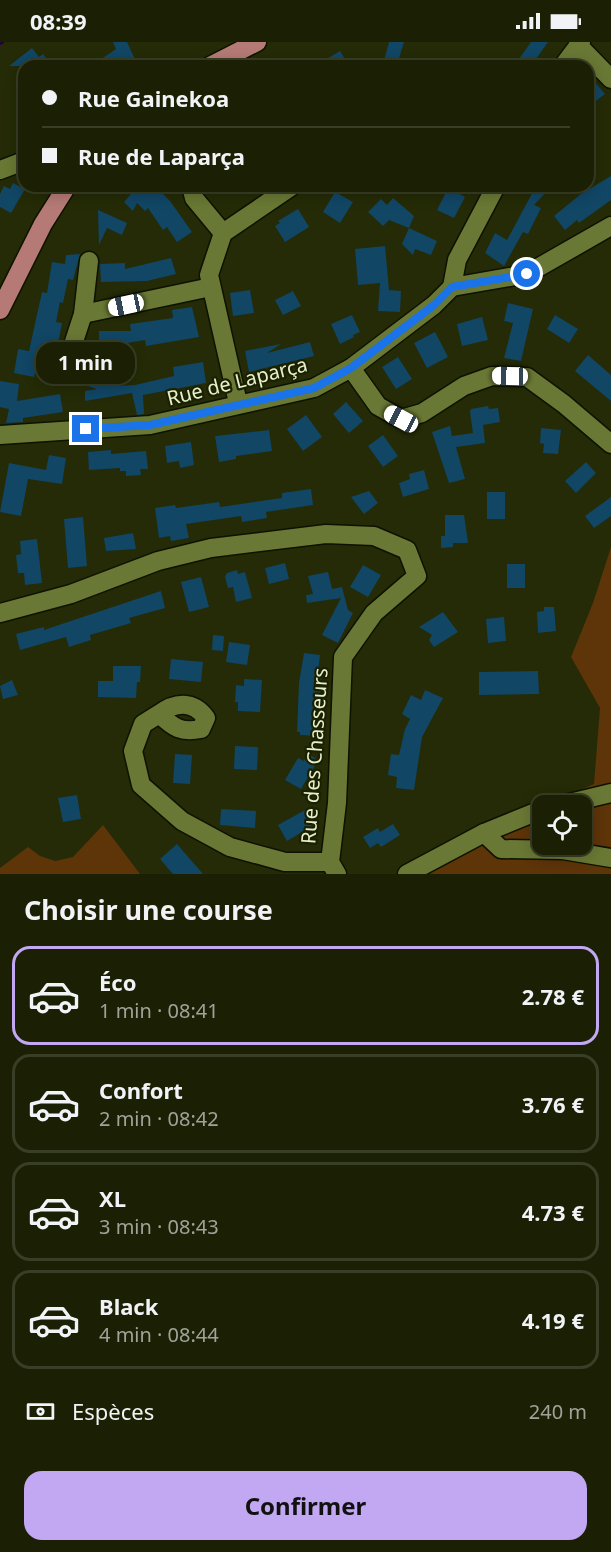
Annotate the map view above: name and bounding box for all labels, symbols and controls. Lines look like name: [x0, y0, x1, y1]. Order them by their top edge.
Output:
text: 08:39: [30, 6, 87, 36]
text: Rue Gainekoa: [78, 83, 229, 113]
text: Rue de Laparça: [78, 141, 245, 171]
route start: [513, 260, 540, 287]
car: [107, 292, 145, 318]
callout: 1 min: [36, 342, 136, 384]
text: 1 min: [58, 349, 113, 376]
street label: Rue de Laparça: [164, 350, 310, 412]
car: [492, 367, 528, 385]
car: [381, 403, 421, 435]
route end: [72, 415, 99, 442]
street label: Rue des Chasseurs: [294, 667, 334, 845]
map controls: [532, 795, 592, 855]
button: locate: [532, 795, 592, 855]
text: Choisir une course: [24, 891, 273, 928]
text: Éco: [99, 967, 136, 997]
icon: car: [27, 969, 81, 1023]
text: 2.78 €: [522, 981, 584, 1011]
text: 1 min · 08:41: [99, 997, 219, 1024]
text: Confort: [99, 1075, 183, 1105]
icon: car: [27, 1077, 81, 1131]
text: 3.76 €: [522, 1089, 584, 1119]
text: 2 min · 08:42: [99, 1105, 219, 1132]
text: XL: [99, 1183, 126, 1213]
icon: car: [27, 1185, 81, 1239]
text: 4.73 €: [522, 1197, 584, 1227]
text: 3 min · 08:43: [99, 1213, 219, 1240]
text: Black: [99, 1291, 158, 1321]
icon: car: [27, 1293, 81, 1347]
text: 4.19 €: [522, 1305, 584, 1335]
text: 4 min · 08:44: [99, 1321, 219, 1348]
icon: cash: [24, 1395, 57, 1428]
text: Espèces: [72, 1396, 154, 1426]
text: 240 m: [529, 1398, 587, 1425]
button: Confirmer: [24, 1471, 587, 1540]

